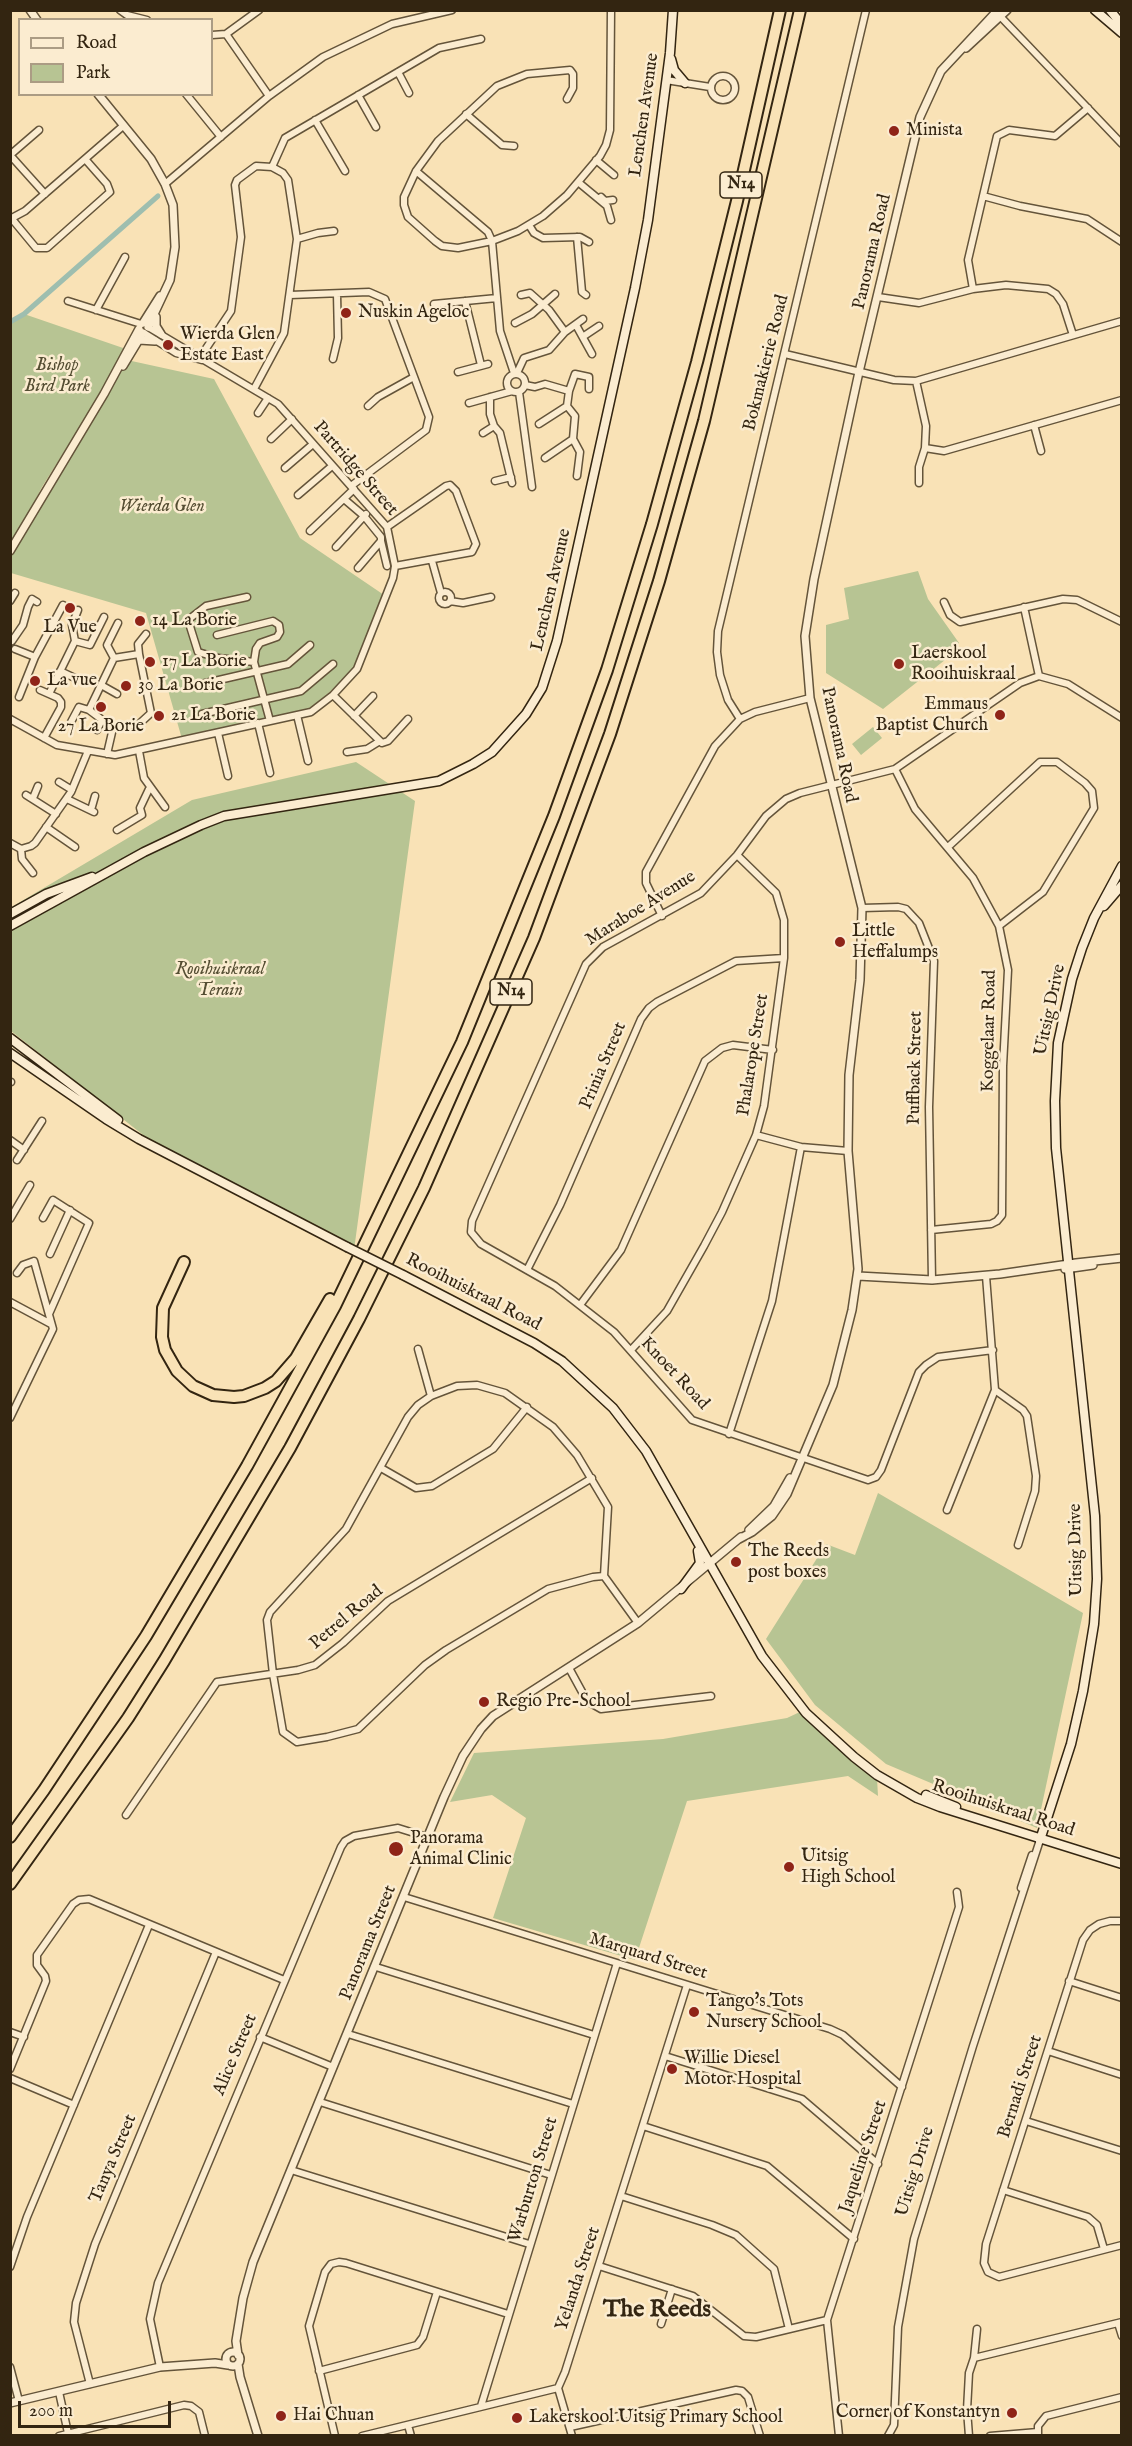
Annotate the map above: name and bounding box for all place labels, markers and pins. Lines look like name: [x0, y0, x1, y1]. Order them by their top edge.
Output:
place label: Minista: [906, 120, 962, 142]
marker: Minista: [887, 124, 901, 138]
place label: Nuskin Ageloc: [358, 302, 469, 324]
marker: Nuskin Ageloc: [339, 306, 353, 320]
place label: Wierda Glen Estate East: [180, 324, 275, 366]
marker: Wierda Glen Estate East: [161, 338, 175, 352]
marker: La Vue: [63, 601, 77, 615]
place label: 14 La Borie: [152, 610, 237, 632]
marker: 14 La Borie: [133, 614, 147, 628]
place label: La Vue: [43, 617, 97, 639]
place label: Laerskool Rooihuiskraal: [911, 643, 1015, 686]
place label: 17 La Borie: [162, 651, 247, 673]
marker: 17 La Borie: [143, 655, 157, 669]
marker: Laerskool Rooihuiskraal: [892, 657, 906, 671]
place label: La vue: [47, 670, 97, 692]
marker: La vue: [28, 674, 42, 688]
place label: 30 La Borie: [138, 675, 223, 697]
marker: 30 La Borie: [119, 679, 133, 693]
place label: Emmaus Baptist Church: [876, 694, 988, 736]
marker: 27 La Borie: [94, 700, 108, 714]
place label: 21 La Borie: [171, 705, 256, 727]
marker: Emmaus Baptist Church: [993, 708, 1007, 722]
marker: 21 La Borie: [152, 709, 166, 723]
place label: 27 La Borie: [58, 716, 144, 738]
place label: Little Heffalumps: [852, 921, 938, 964]
marker: Little Heffalumps: [833, 935, 847, 949]
place label: The Reeds post boxes: [748, 1541, 829, 1584]
marker: The Reeds post boxes: [729, 1555, 743, 1569]
place label: Regio Pre-School: [496, 1691, 630, 1713]
marker: Regio Pre-School: [477, 1695, 491, 1709]
place label: Panorama Animal Clinic: [410, 1828, 512, 1870]
marker: Panorama Animal Clinic: [387, 1840, 405, 1858]
place label: Uitsig High School: [801, 1846, 895, 1888]
marker: Uitsig High School: [782, 1860, 796, 1874]
place label: Tango's Tots Nursery School: [706, 1991, 822, 2034]
marker: Tango's Tots Nursery School: [687, 2005, 701, 2019]
place label: Willie Diesel Motor Hospital: [684, 2048, 801, 2090]
marker: Willie Diesel Motor Hospital: [665, 2062, 679, 2076]
place label: Corner of Konstantyn: [836, 2402, 1000, 2424]
place label: Hai Chuan: [293, 2405, 374, 2427]
marker: Corner of Konstantyn: [1005, 2406, 1019, 2420]
place label: Lakerskool Uitsig Primary School: [529, 2407, 783, 2429]
marker: Hai Chuan: [274, 2409, 288, 2423]
marker: Lakerskool Uitsig Primary School: [510, 2411, 524, 2425]

